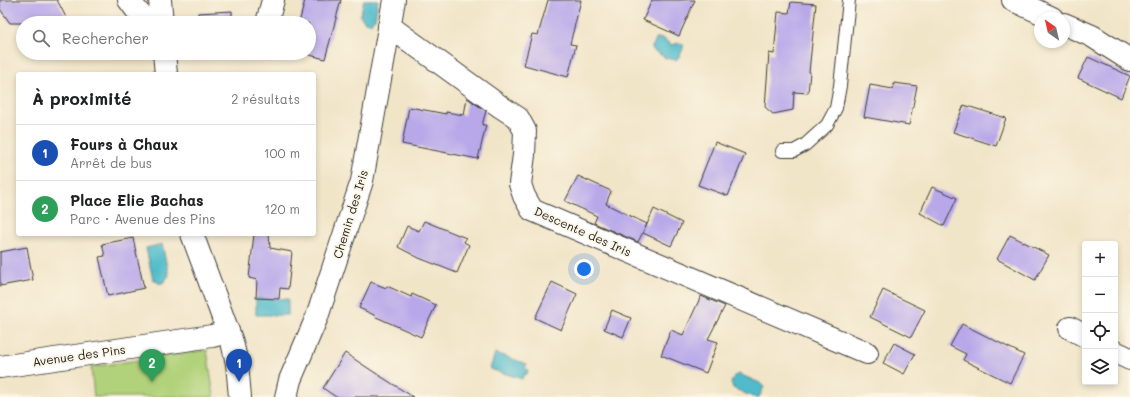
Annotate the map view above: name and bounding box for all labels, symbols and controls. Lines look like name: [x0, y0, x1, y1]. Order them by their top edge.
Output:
north arrow: [1034, 12, 1070, 48]
search box: [16, 16, 316, 60]
icon: search: [30, 27, 52, 49]
text: Rechercher: [62, 28, 149, 48]
text: À proximité: [32, 87, 131, 109]
text: 2 résultats: [231, 90, 300, 107]
text: Fours à Chaux: [70, 134, 178, 154]
text: 1: [42, 144, 48, 161]
text: 100 m: [264, 144, 300, 161]
text: Arrêt de bus: [70, 154, 152, 171]
street label: Chemin des Iris: [329, 168, 371, 260]
text: Place Elie Bachas: [70, 190, 204, 210]
text: 2: [41, 200, 49, 217]
text: 120 m: [264, 200, 300, 217]
street label: Descente des Iris: [532, 202, 634, 260]
text: Parc · Avenue des Pins: [70, 210, 216, 227]
map controls: [1082, 241, 1118, 385]
button: +: [1082, 241, 1118, 277]
your location: [574, 259, 594, 279]
button: −: [1082, 277, 1118, 313]
button: locate: [1082, 313, 1118, 349]
street label: Avenue des Pins: [32, 341, 127, 369]
pin: 2: [139, 349, 165, 382]
pin: 1: [226, 349, 252, 382]
button: layers: [1082, 349, 1118, 385]

